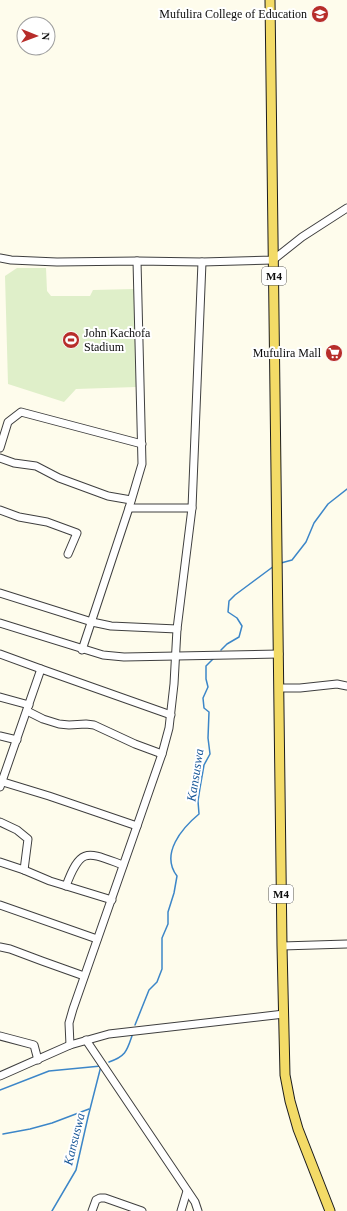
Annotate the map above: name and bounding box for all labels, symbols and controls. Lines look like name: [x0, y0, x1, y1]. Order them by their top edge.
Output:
school or university icon: Mufulira College of Education: [310, 4, 330, 24]
place label: Mufulira College of Education: [159, 7, 307, 21]
north arrow: [16, 16, 56, 56]
text: N: [40, 32, 52, 40]
road number: M4: [262, 267, 286, 285]
place label: John Kachofa Stadium: [84, 326, 151, 354]
sports icon: John Kachofa Stadium: [61, 330, 81, 350]
supermarket icon: Mufulira Mall: [324, 343, 344, 363]
place label: Mufulira Mall: [253, 346, 322, 360]
water label: Kansuswa: [183, 747, 207, 804]
road number: M4: [269, 885, 293, 903]
water label: Kansuswa: [60, 1111, 88, 1168]

